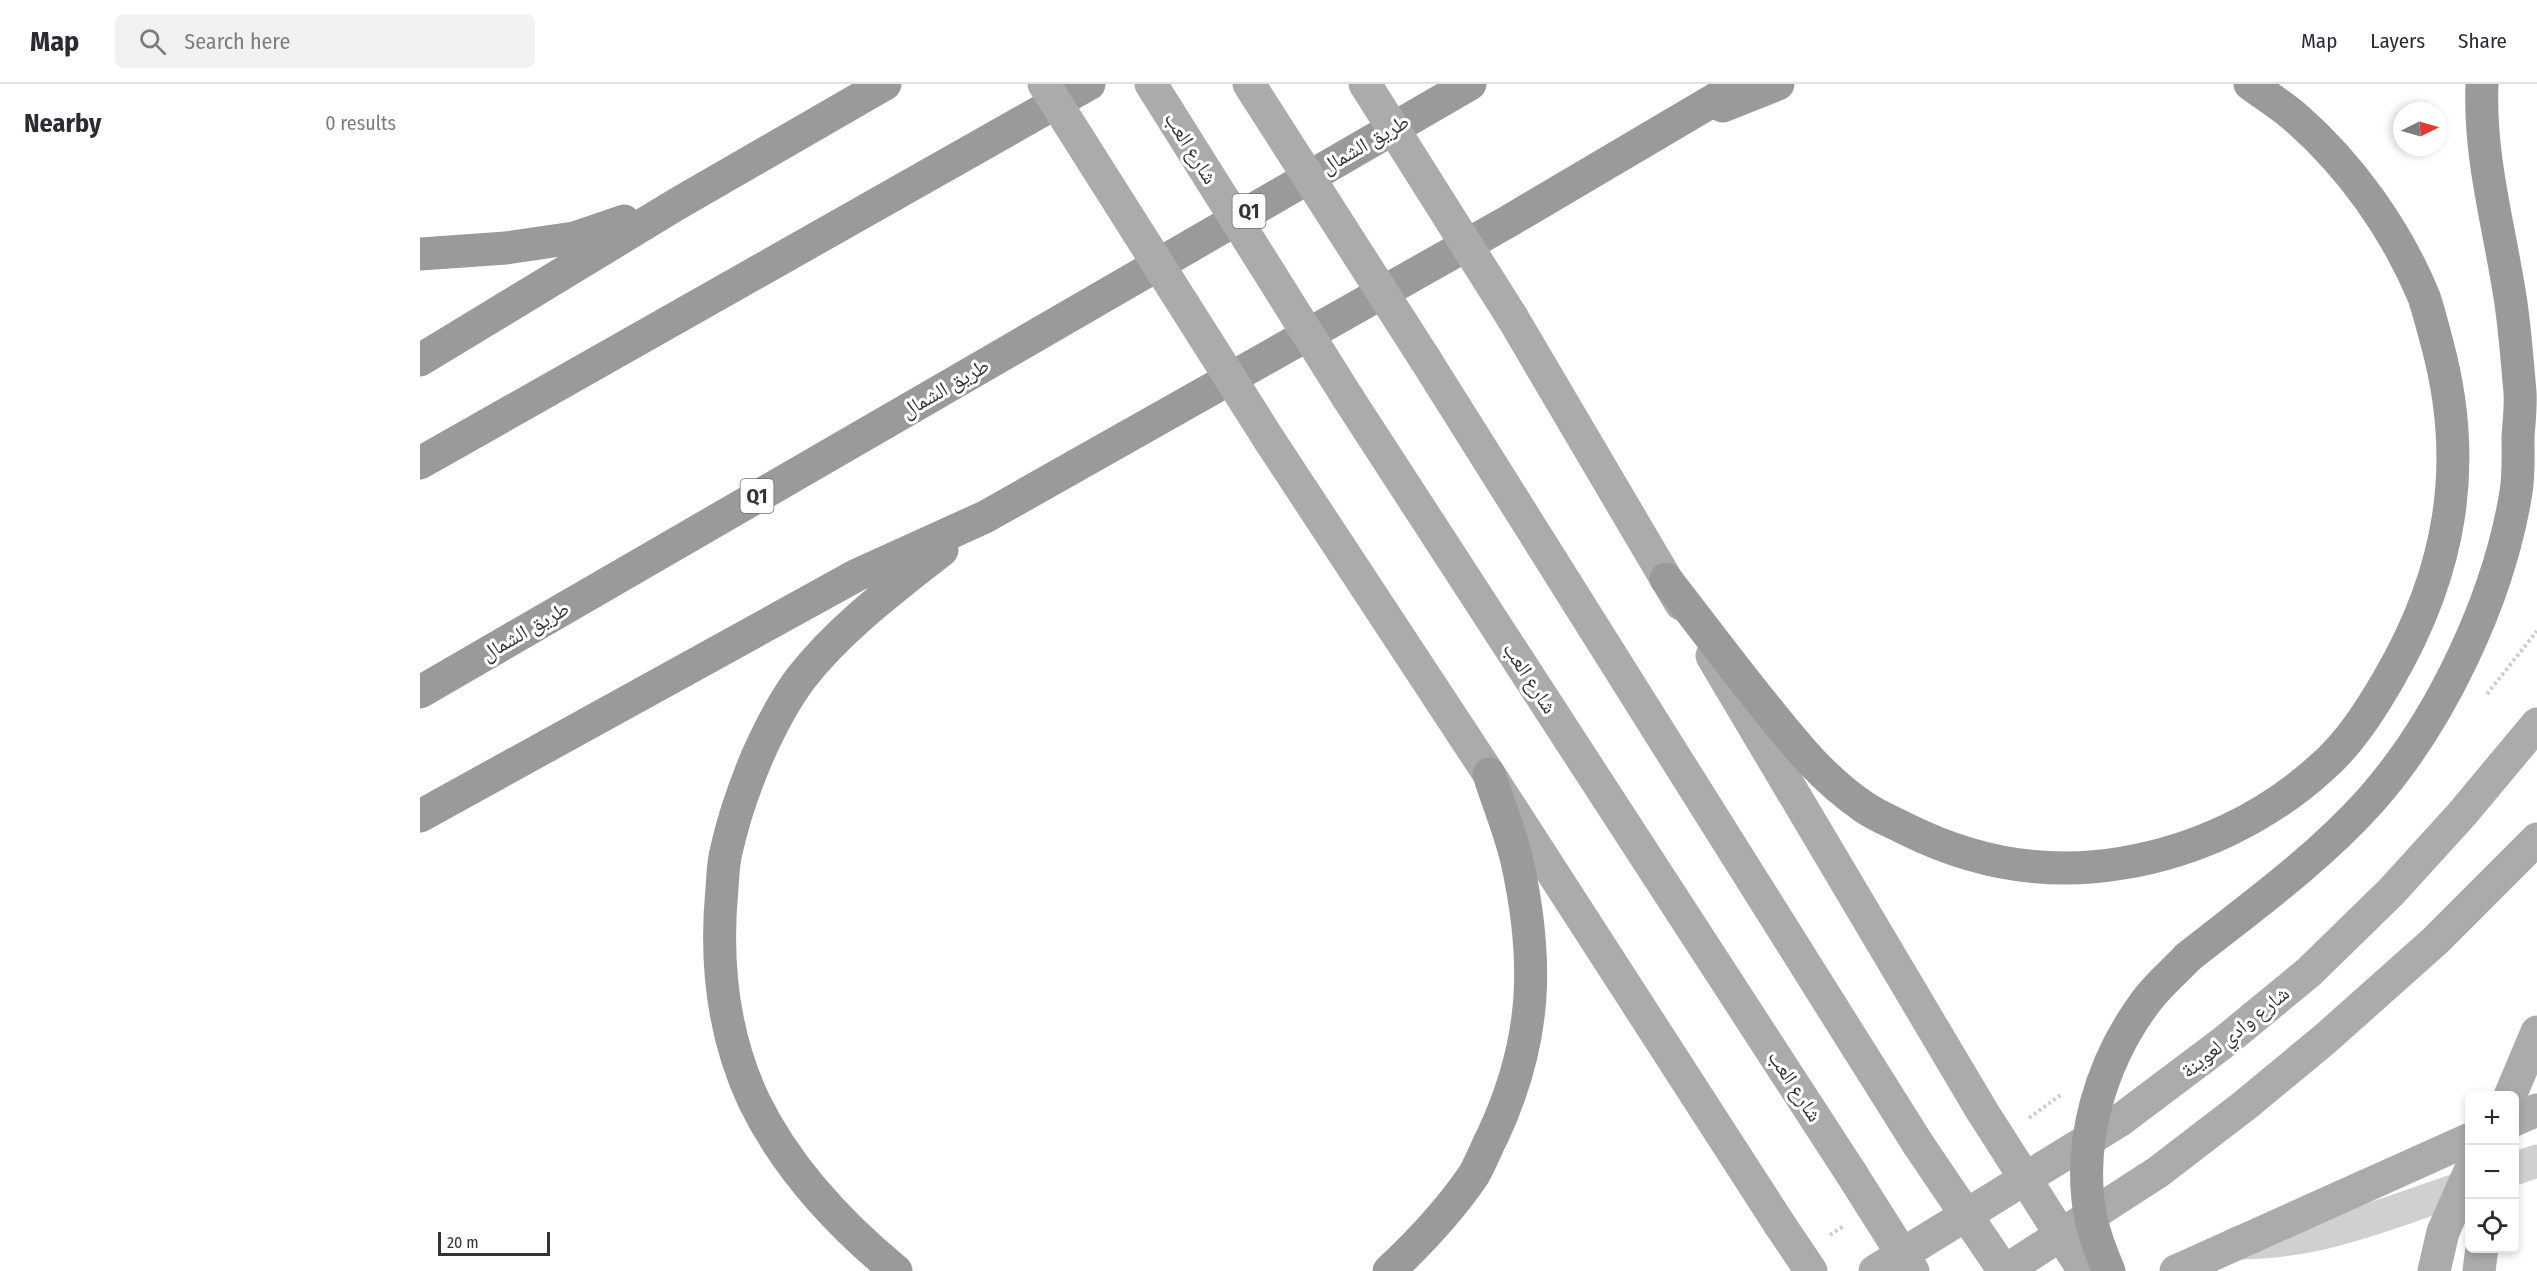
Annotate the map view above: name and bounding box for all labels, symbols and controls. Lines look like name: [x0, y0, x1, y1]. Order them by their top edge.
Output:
search box: [115, 14, 535, 68]
text: Map: [30, 25, 79, 58]
icon: search: [136, 25, 169, 58]
text: Search here: [184, 28, 290, 55]
text: Map: [2301, 28, 2337, 54]
text: Layers: [2370, 28, 2425, 54]
text: Share: [2458, 28, 2507, 54]
north arrow: [2393, 102, 2447, 156]
street label: شارع العب: [1159, 107, 1223, 189]
text: Nearby: [24, 108, 101, 139]
street label: طريق الشمال: [1316, 108, 1414, 180]
text: 0 results: [325, 111, 396, 135]
road number: Q1: [1232, 194, 1266, 228]
street label: طريق الشمال: [896, 352, 994, 424]
road number: Q1: [740, 479, 774, 513]
street label: طريق الشمال: [476, 595, 574, 667]
street label: شارع العب: [1497, 637, 1563, 719]
street label: شارع وادي لعوينة: [2175, 980, 2297, 1086]
street label: شارع العب: [1762, 1045, 1828, 1127]
map controls: [2465, 1091, 2519, 1253]
button: +: [2465, 1091, 2519, 1145]
button: −: [2465, 1145, 2519, 1199]
button: locate: [2465, 1199, 2519, 1253]
scale bar: [438, 1229, 550, 1256]
text: 20 m: [447, 1233, 478, 1252]

